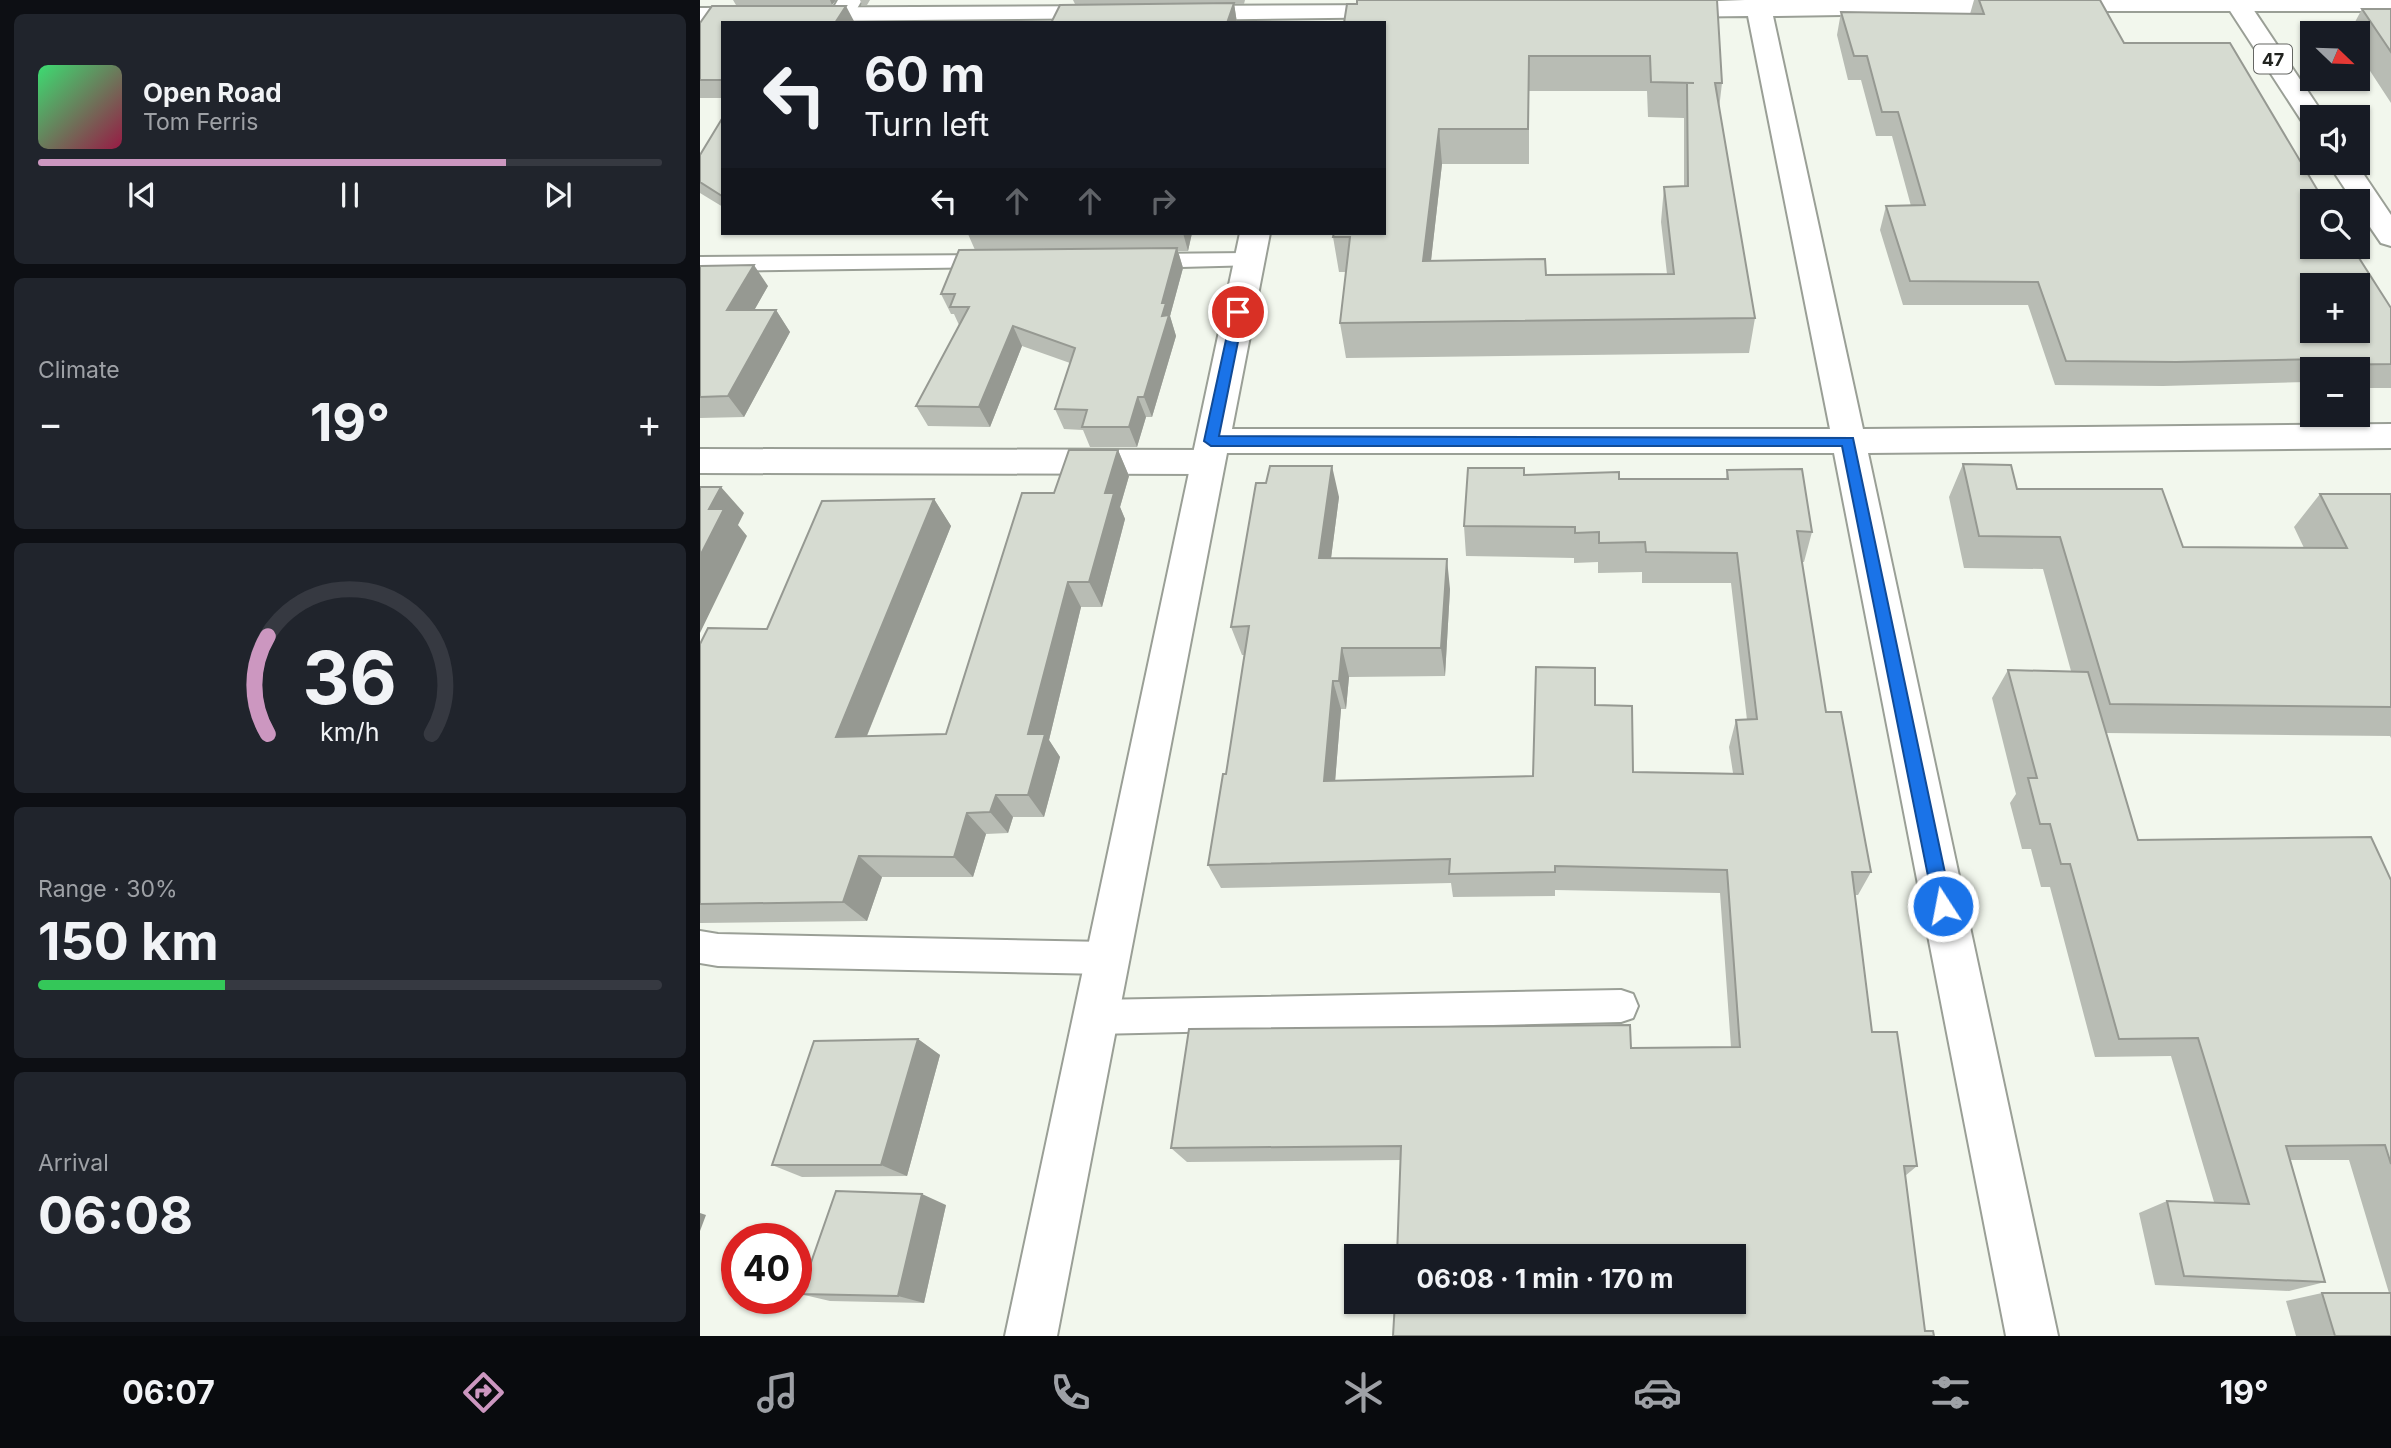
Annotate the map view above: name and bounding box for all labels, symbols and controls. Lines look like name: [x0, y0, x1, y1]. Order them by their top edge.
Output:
north arrow: [2300, 21, 2370, 91]
map controls: [2300, 21, 2370, 427]
road number: 47: [2254, 44, 2292, 74]
text: 60 m: [864, 45, 985, 104]
icon: left: [749, 49, 840, 140]
text: Open Road: [143, 77, 282, 108]
text: Turn left: [864, 105, 989, 144]
button: sound: [2300, 105, 2370, 175]
text: Tom Ferris: [143, 108, 258, 136]
icon: previous: [123, 176, 161, 214]
icon: pause: [331, 176, 369, 214]
icon: next: [539, 176, 577, 214]
icon: left: [925, 182, 963, 220]
icon: ahead: [998, 182, 1036, 220]
icon: ahead: [1071, 182, 1109, 220]
icon: right: [1144, 182, 1182, 220]
button: search: [2300, 189, 2370, 259]
button: +: [2300, 273, 2370, 343]
pin: [1208, 282, 1268, 342]
icon: arrive: [1219, 293, 1257, 331]
text: Climate: [38, 356, 120, 384]
button: −: [2300, 357, 2370, 427]
text: 19°: [310, 391, 390, 454]
text: −: [38, 400, 63, 446]
text: +: [637, 400, 662, 446]
text: 36: [303, 633, 397, 722]
text: km/h: [320, 717, 380, 747]
position arrow: [1906, 869, 1980, 943]
text: Range · 30%: [38, 875, 178, 903]
text: 150 km: [38, 910, 219, 973]
text: Arrival: [38, 1149, 109, 1177]
text: 06:08: [38, 1184, 193, 1247]
speed limit sign: 40: [721, 1223, 812, 1314]
text: 06:08 · 1 min · 170 m: [1416, 1263, 1674, 1294]
icon: directions: [459, 1368, 508, 1417]
icon: music: [753, 1368, 802, 1417]
icon: phone: [1046, 1368, 1095, 1417]
icon: climate: [1339, 1368, 1388, 1417]
icon: car: [1633, 1368, 1682, 1417]
icon: filters: [1926, 1368, 1975, 1417]
text: 06:07: [122, 1373, 215, 1412]
text: 19°: [2219, 1373, 2269, 1412]

